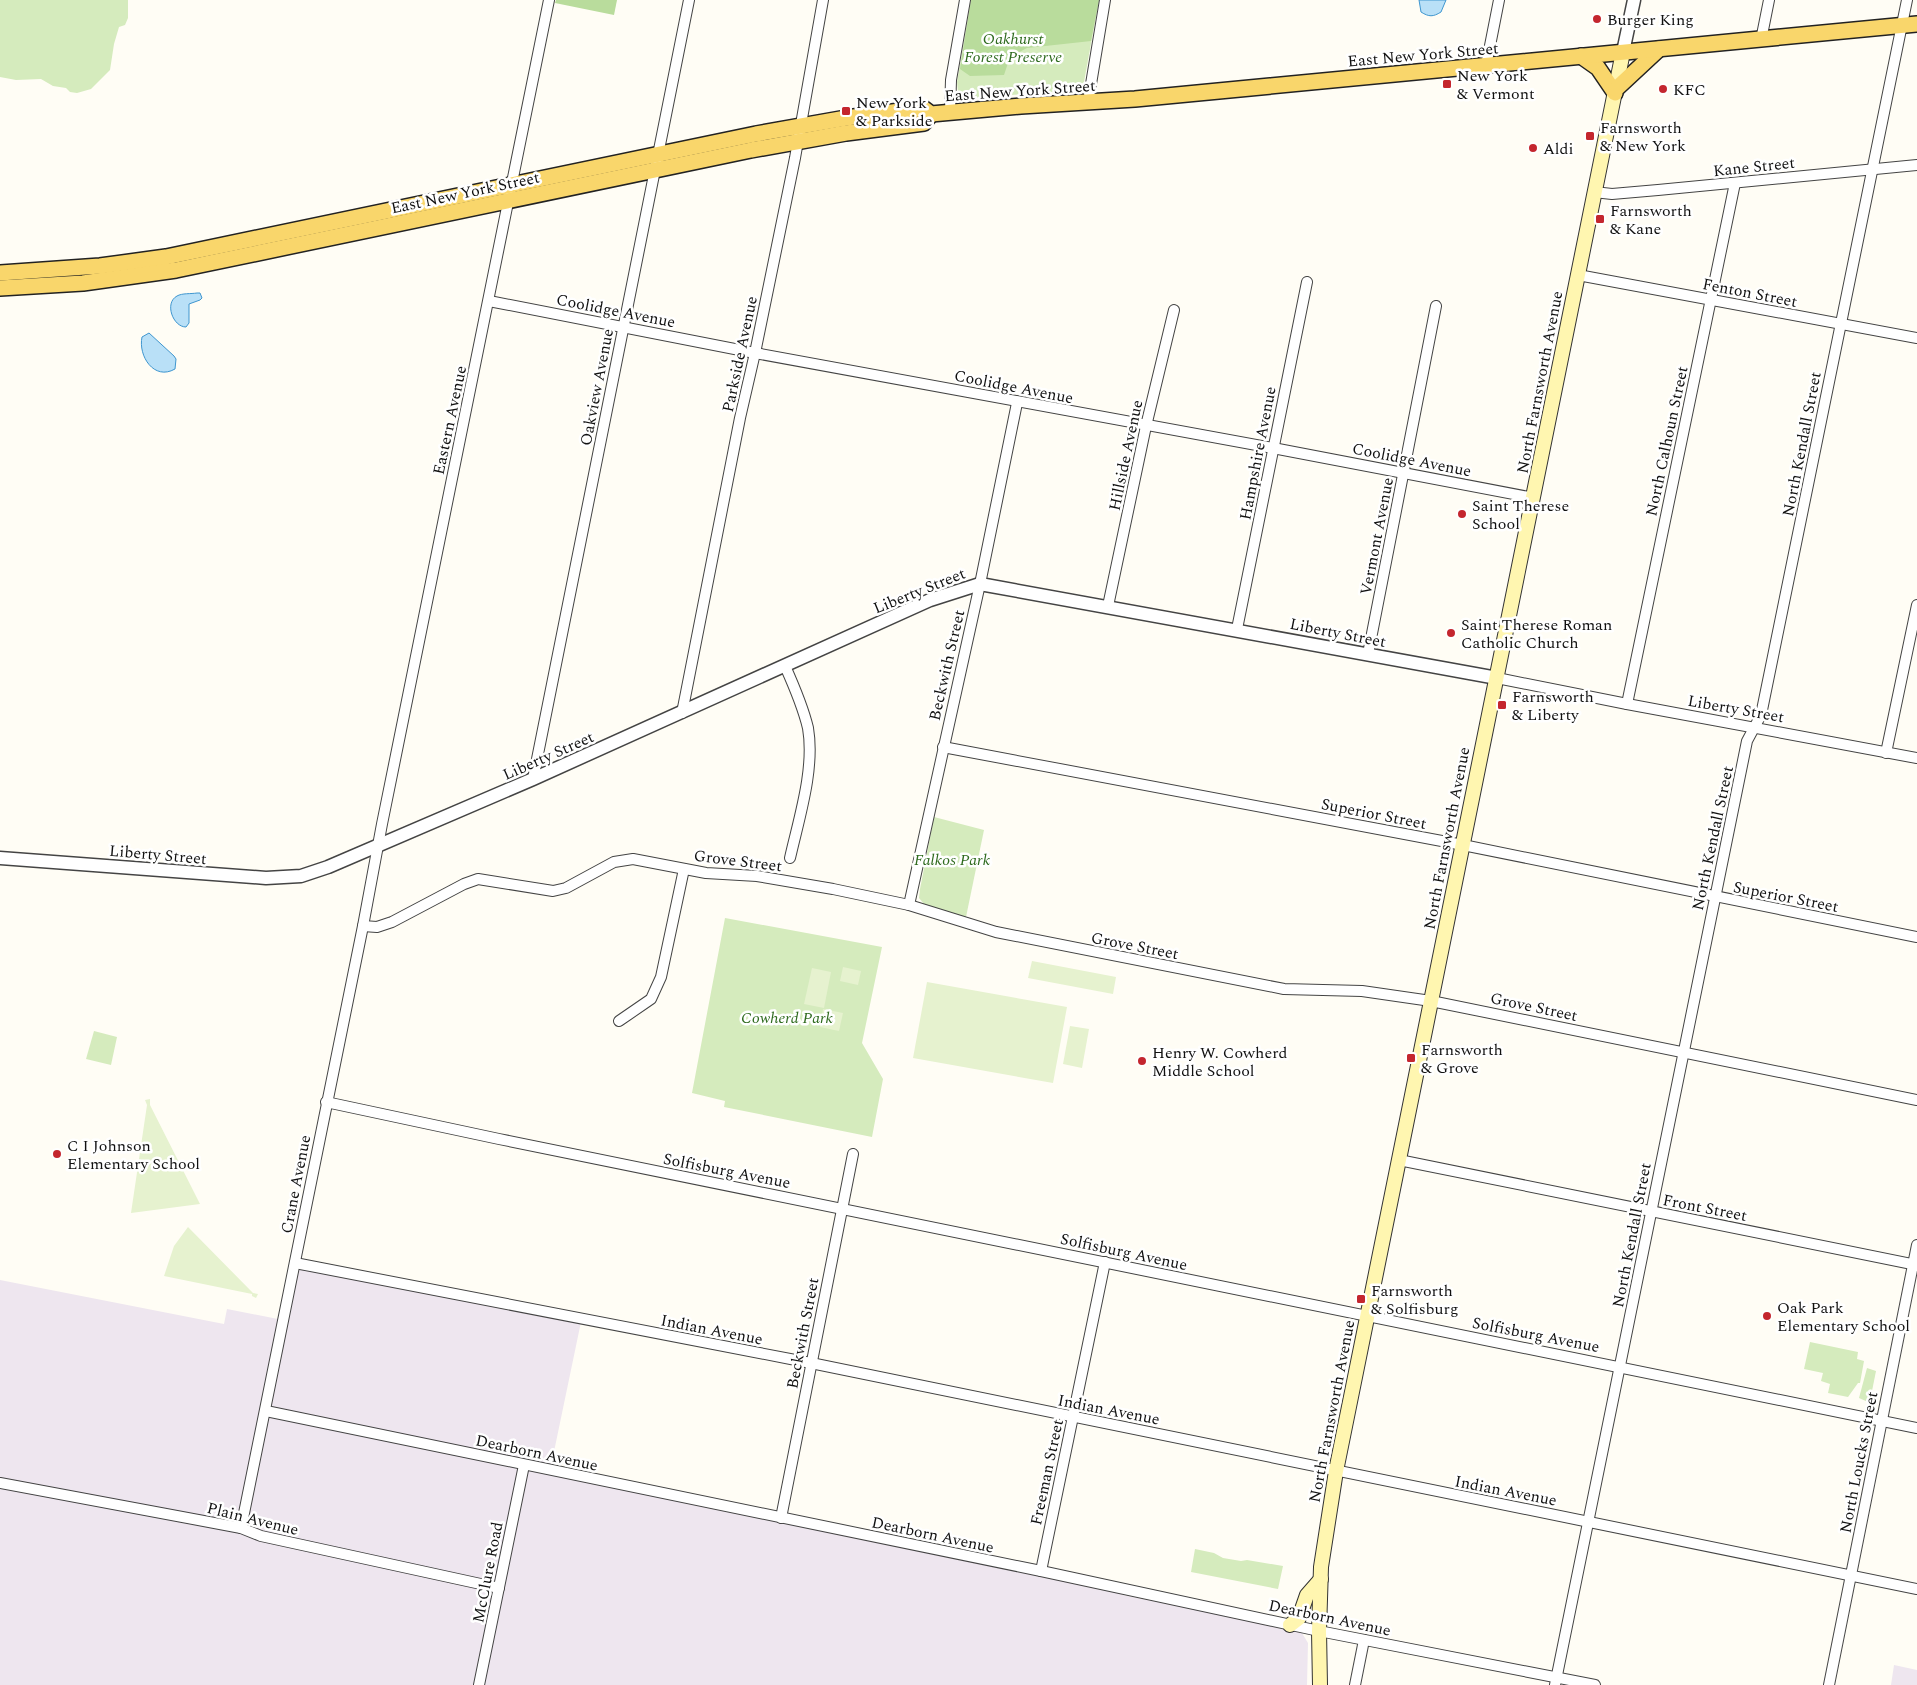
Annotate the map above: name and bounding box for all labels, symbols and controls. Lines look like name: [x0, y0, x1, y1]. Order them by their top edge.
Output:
place label: Burger King: [1607, 8, 1694, 32]
marker: Burger King: [1591, 13, 1603, 25]
park label: Oakhurst Forest Preserve: [964, 27, 1062, 69]
street label: East New York Street: [1347, 36, 1500, 74]
place label: New York & Vermont: [1457, 64, 1535, 106]
street label: East New York Street: [944, 74, 1097, 108]
marker: New York & Vermont: [1441, 78, 1453, 90]
place label: KFC: [1673, 78, 1706, 102]
marker: KFC: [1657, 83, 1669, 95]
place label: New York & Parkside: [856, 91, 932, 133]
marker: New York & Parkside: [840, 105, 852, 117]
place label: Farnsworth & New York: [1600, 116, 1686, 158]
marker: Farnsworth & New York: [1584, 130, 1596, 142]
place label: Aldi: [1543, 137, 1574, 161]
marker: Aldi: [1527, 142, 1539, 154]
street label: Kane Street: [1712, 151, 1796, 183]
street label: East New York Street: [389, 165, 542, 220]
place label: Farnsworth & Kane: [1610, 199, 1692, 241]
marker: Farnsworth & Kane: [1594, 213, 1606, 225]
street label: Fenton Street: [1700, 272, 1800, 314]
street label: Coolidge Avenue: [554, 288, 677, 334]
street label: North Farnsworth Avenue: [1511, 289, 1569, 476]
street label: Parkside Avenue: [716, 294, 764, 414]
street label: Oakview Avenue: [574, 327, 620, 448]
street label: Eastern Avenue: [427, 363, 473, 477]
street label: Coolidge Avenue: [952, 364, 1075, 410]
street label: North Calhoun Street: [1639, 364, 1695, 519]
street label: North Kendall Street: [1776, 369, 1828, 519]
street label: Hampshire Avenue: [1233, 384, 1283, 522]
street label: Hillside Avenue: [1103, 398, 1149, 513]
street label: Coolidge Avenue: [1350, 437, 1473, 483]
street label: Vermont Avenue: [1354, 475, 1400, 597]
place label: Saint Therese School: [1472, 494, 1569, 536]
marker: Saint Therese School: [1456, 508, 1468, 520]
street label: Liberty Street: [870, 561, 969, 620]
street label: Beckwith Street: [923, 607, 971, 723]
street label: Liberty Street: [1288, 612, 1388, 654]
place label: Saint Therese Roman Catholic Church: [1461, 613, 1612, 655]
marker: Saint Therese Roman Catholic Church: [1445, 627, 1457, 639]
place label: Farnsworth & Liberty: [1512, 685, 1594, 727]
street label: Liberty Street: [1686, 689, 1786, 729]
marker: Farnsworth & Liberty: [1496, 699, 1508, 711]
street label: Liberty Street: [499, 725, 598, 787]
street label: North Farnsworth Avenue: [1418, 745, 1476, 932]
street label: North Kendall Street: [1686, 763, 1740, 913]
street label: Superior Street: [1319, 792, 1429, 836]
street label: Liberty Street: [108, 839, 208, 871]
street label: Grove Street: [692, 844, 784, 878]
park label: Falkos Park: [914, 848, 991, 872]
street label: Superior Street: [1731, 875, 1841, 919]
street label: Grove Street: [1089, 926, 1181, 966]
street label: Grove Street: [1488, 986, 1580, 1028]
park label: Cowherd Park: [741, 1006, 834, 1030]
place label: Farnsworth & Grove: [1421, 1038, 1503, 1080]
place label: Henry W. Cowherd Middle School: [1152, 1041, 1287, 1083]
marker: Farnsworth & Grove: [1405, 1052, 1417, 1064]
marker: Henry W. Cowherd Middle School: [1136, 1055, 1148, 1067]
street label: Crane Avenue: [275, 1133, 317, 1235]
place label: C I Johnson Elementary School: [67, 1134, 200, 1176]
street label: Solfisburg Avenue: [661, 1147, 793, 1195]
marker: C I Johnson Elementary School: [51, 1148, 63, 1160]
street label: North Kendall Street: [1606, 1160, 1658, 1310]
street label: Front Street: [1661, 1188, 1749, 1228]
street label: Solfisburg Avenue: [1058, 1227, 1189, 1277]
street label: Beckwith Street: [780, 1275, 826, 1391]
place label: Farnsworth & Solfisburg: [1371, 1279, 1459, 1321]
marker: Farnsworth & Solfisburg: [1355, 1293, 1367, 1305]
place label: Oak Park Elementary School: [1777, 1296, 1910, 1338]
street label: Indian Avenue: [659, 1308, 765, 1352]
marker: Oak Park Elementary School: [1761, 1310, 1773, 1322]
street label: Solfisburg Avenue: [1470, 1311, 1602, 1359]
street label: North Farnsworth Avenue: [1303, 1318, 1361, 1505]
street label: Indian Avenue: [1056, 1388, 1162, 1432]
street label: North Loucks Street: [1833, 1389, 1885, 1535]
street label: Freeman Street: [1024, 1417, 1070, 1528]
street label: Dearborn Avenue: [473, 1428, 600, 1478]
street label: Indian Avenue: [1453, 1469, 1559, 1513]
street label: Plain Avenue: [204, 1496, 301, 1542]
street label: Dearborn Avenue: [869, 1510, 996, 1560]
street label: McClure Road: [466, 1520, 510, 1625]
street label: Dearborn Avenue: [1266, 1593, 1393, 1643]

